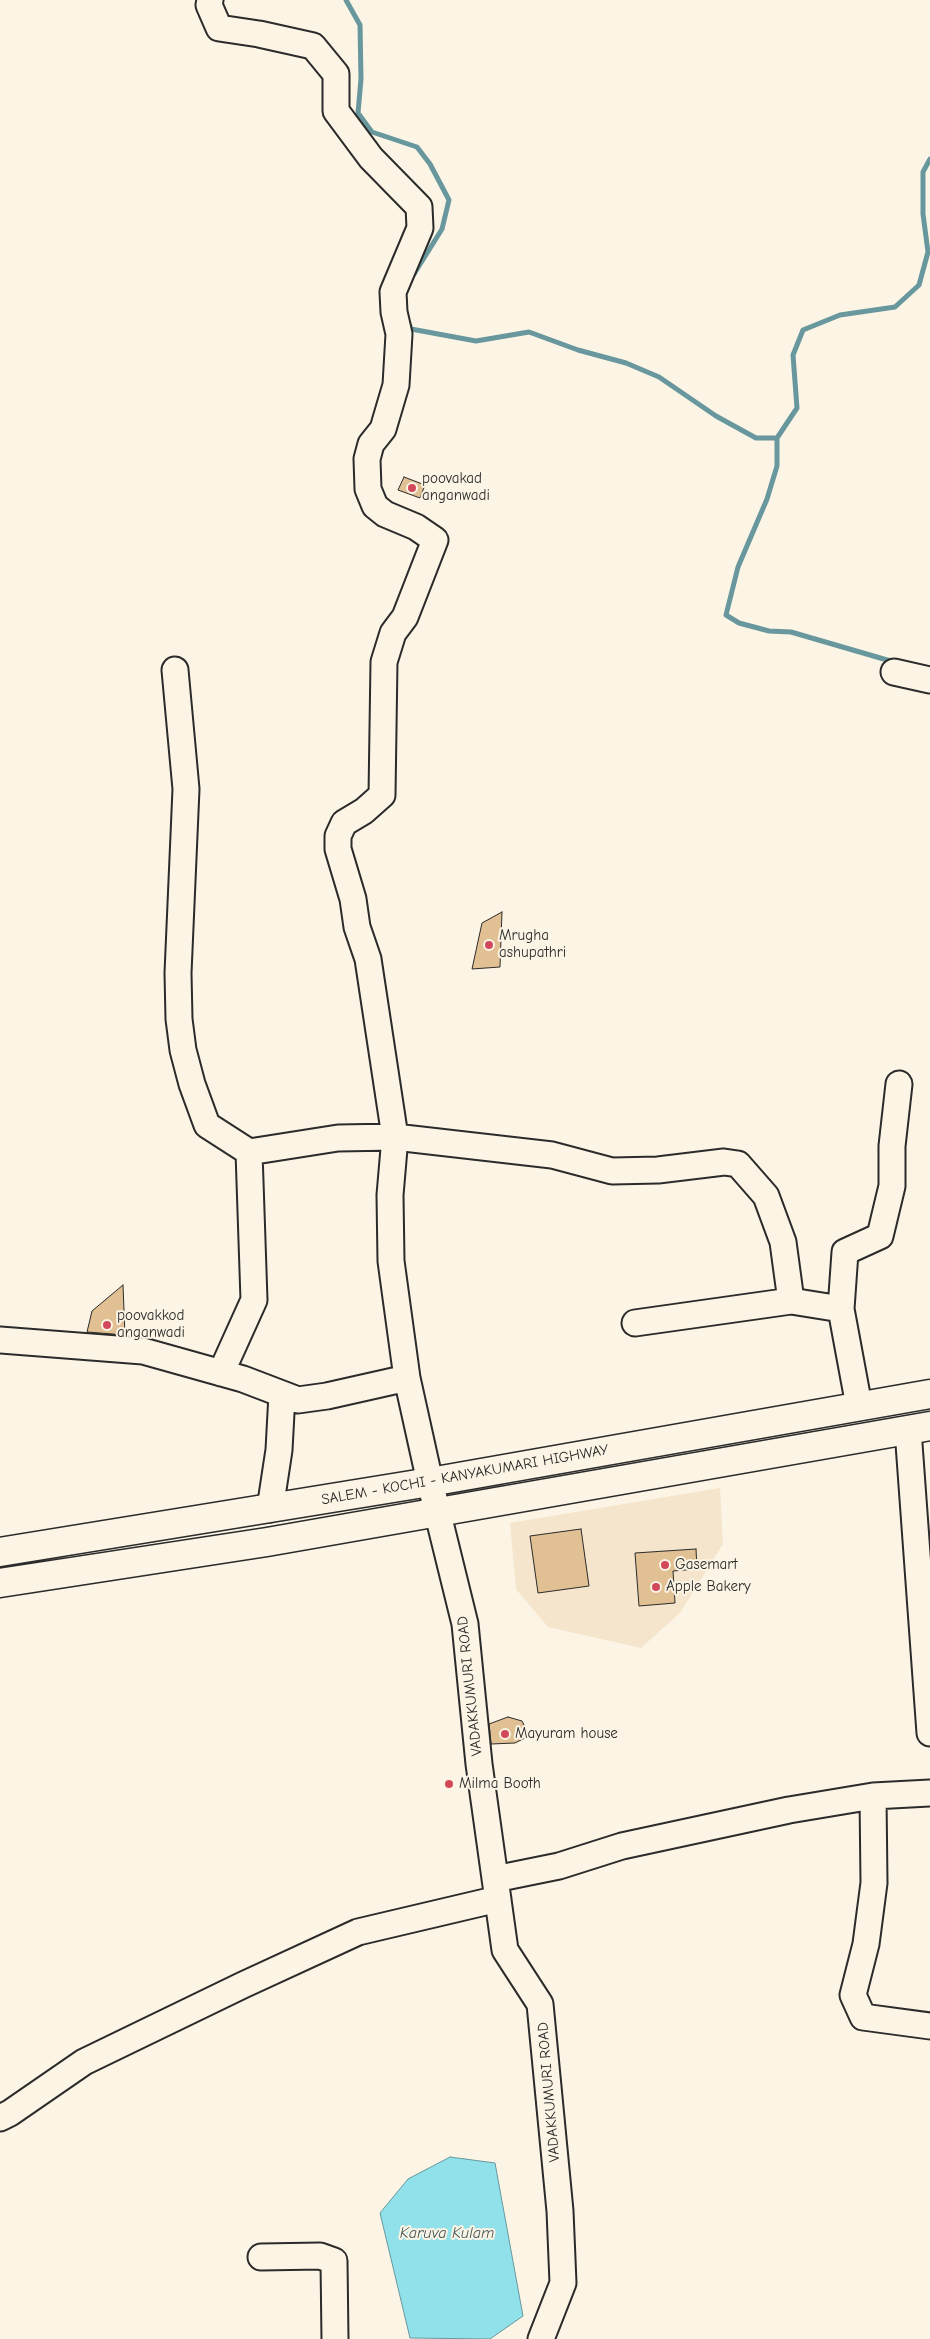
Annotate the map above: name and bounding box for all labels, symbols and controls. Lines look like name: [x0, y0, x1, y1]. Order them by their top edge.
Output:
place label: poovakad anganwadi: [422, 470, 490, 505]
marker: poovakad anganwadi: [406, 482, 418, 494]
place label: Mrugha ashupathri: [499, 927, 566, 962]
marker: Mrugha ashupathri: [483, 939, 495, 951]
place label: poovakkod anganwadi: [117, 1307, 185, 1342]
marker: poovakkod anganwadi: [101, 1319, 113, 1331]
street label: SALEM - KOCHI - KANYAKUMARI HIGHWAY: [320, 1441, 610, 1509]
place label: Gasemart: [675, 1556, 738, 1574]
marker: Gasemart: [659, 1559, 671, 1571]
place label: Apple Bakery: [666, 1578, 751, 1596]
marker: Apple Bakery: [650, 1581, 662, 1593]
street label: VADAKKUMURI ROAD: [454, 1615, 486, 1757]
place label: Mayuram house: [515, 1725, 618, 1743]
marker: Mayuram house: [499, 1728, 511, 1740]
place label: Milma Booth: [459, 1775, 541, 1793]
marker: Milma Booth: [443, 1778, 455, 1790]
street label: VADAKKUMURI ROAD: [534, 2021, 564, 2163]
water label: Karuva Kulam: [400, 2223, 494, 2243]

